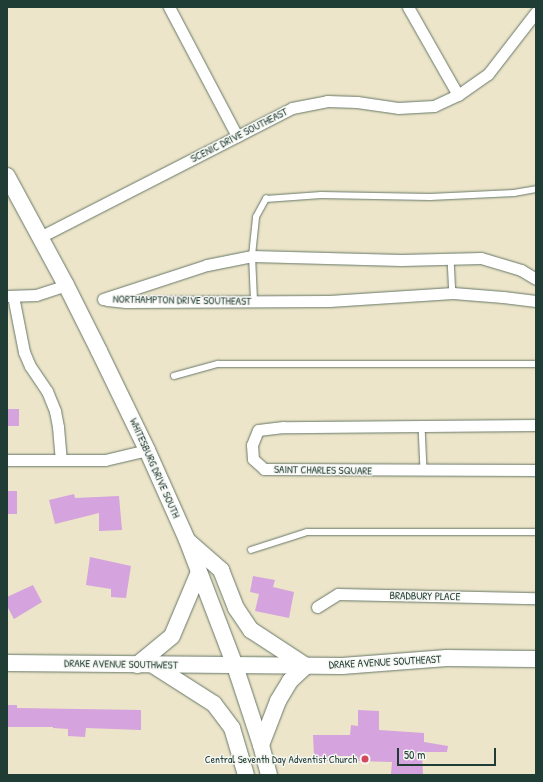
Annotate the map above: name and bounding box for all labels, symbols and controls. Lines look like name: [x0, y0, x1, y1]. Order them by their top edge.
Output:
street label: SCENIC DRIVE SOUTHEAST: [188, 105, 290, 165]
street label: NORTHAMPTON DRIVE SOUTHEAST: [113, 292, 251, 308]
street label: WHITESBURG DRIVE SOUTH: [127, 416, 183, 520]
street label: SAINT CHARLES SQUARE: [274, 463, 372, 477]
street label: BRADBURY PLACE: [389, 589, 461, 603]
street label: DRAKE AVENUE SOUTHEAST: [329, 652, 441, 672]
street label: DRAKE AVENUE SOUTHWEST: [64, 656, 178, 672]
scale bar: [399, 740, 498, 766]
text: 50 m: [404, 746, 425, 763]
place label: Central Seventh Day Adventist Church: [205, 752, 357, 766]
marker: Central Seventh Day Adventist Church: [360, 754, 370, 764]

